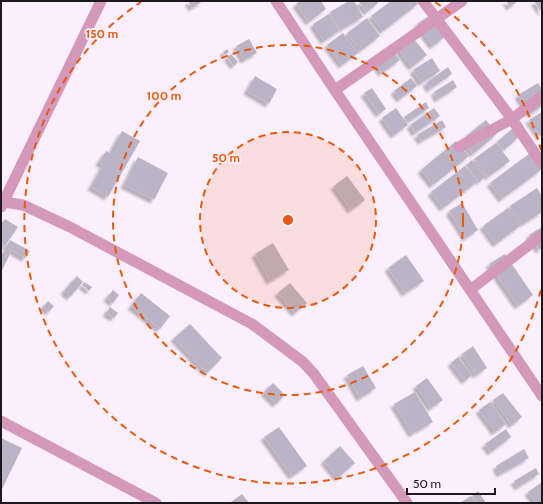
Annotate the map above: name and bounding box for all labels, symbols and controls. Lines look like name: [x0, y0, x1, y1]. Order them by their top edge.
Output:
text: 150 m: [86, 26, 118, 41]
text: 100 m: [147, 88, 181, 103]
text: 50 m: [212, 150, 240, 165]
centre of rings: [281, 213, 295, 227]
scale bar: [407, 470, 495, 496]
text: 50 m: [413, 476, 441, 491]

